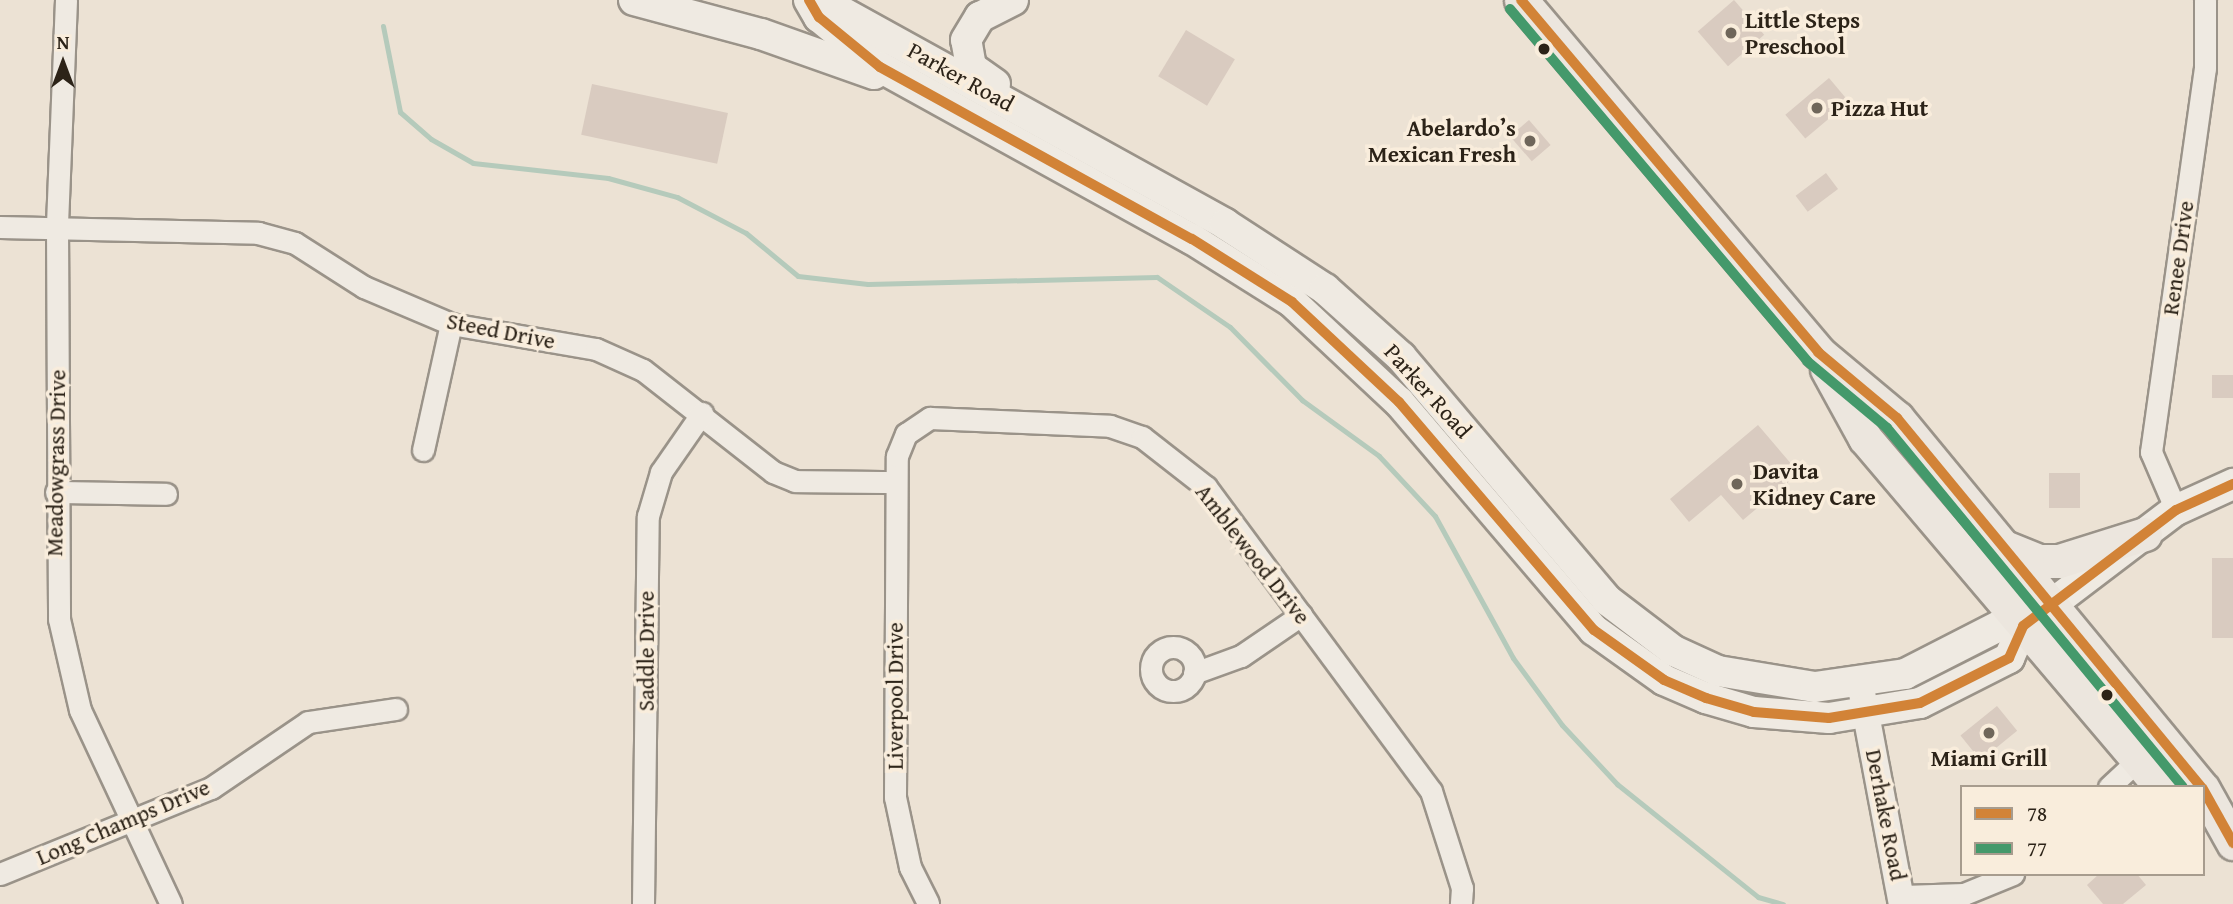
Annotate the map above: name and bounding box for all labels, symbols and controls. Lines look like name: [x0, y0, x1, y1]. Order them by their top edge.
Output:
place label: Little Steps Preschool: [1745, 6, 1860, 60]
marker: Little Steps Preschool: [1723, 25, 1739, 41]
north arrow: [28, 28, 98, 98]
text: N: [57, 28, 69, 56]
street label: Parker Road: [903, 36, 1019, 118]
unlabelled marker: [1537, 42, 1551, 56]
place label: Pizza Hut: [1831, 94, 1928, 122]
marker: Pizza Hut: [1809, 100, 1825, 116]
place label: Abelardo’s Mexican Fresh: [1368, 114, 1516, 168]
marker: Abelardo’s Mexican Fresh: [1522, 133, 1538, 149]
street label: Renee Drive: [2156, 199, 2200, 317]
street label: Steed Drive: [444, 307, 558, 355]
street label: Parker Road: [1378, 338, 1478, 444]
street label: Meadowgrass Drive: [41, 369, 71, 557]
place label: Davita Kidney Care: [1753, 457, 1876, 511]
marker: Davita Kidney Care: [1727, 474, 1747, 494]
street label: Amblewood Drive: [1190, 478, 1316, 630]
street label: Saddle Drive: [632, 591, 660, 711]
street label: Liverpool Drive: [881, 622, 909, 770]
unlabelled marker: [2100, 688, 2114, 702]
marker: Miami Grill: [1981, 725, 1997, 741]
place label: Miami Grill: [1931, 744, 2047, 772]
street label: Derhake Road: [1860, 747, 1912, 883]
street label: Long Champs Drive: [32, 773, 214, 871]
legend: [1960, 785, 2205, 876]
text: 78: [2027, 798, 2047, 829]
text: 77: [2027, 833, 2047, 864]

